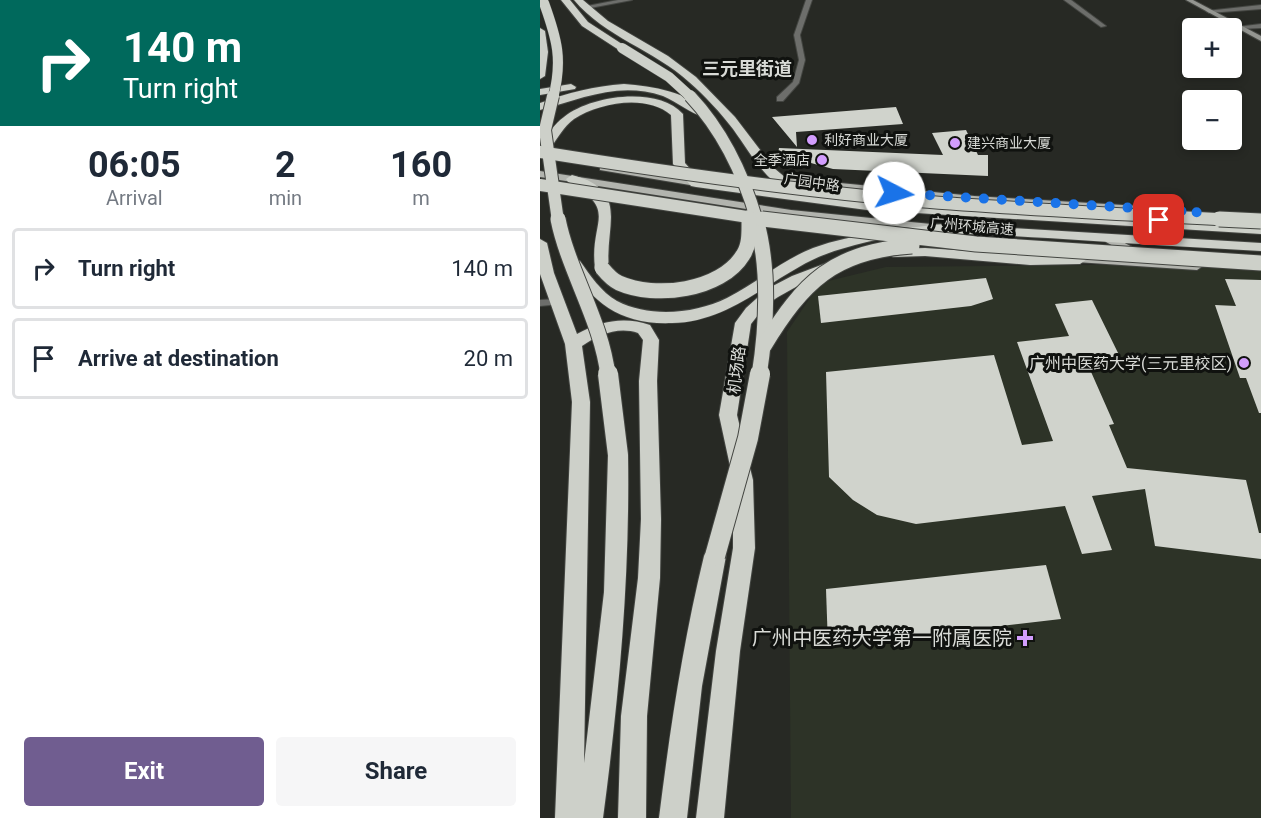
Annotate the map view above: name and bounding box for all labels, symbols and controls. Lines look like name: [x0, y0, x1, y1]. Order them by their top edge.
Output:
map controls: [1182, 18, 1242, 150]
button: +: [1182, 18, 1242, 78]
text: 140 m: [123, 23, 242, 72]
icon: right: [24, 24, 102, 102]
district label: 三元里街道: [702, 58, 792, 79]
text: Turn right: [123, 73, 238, 105]
button: −: [1182, 90, 1242, 150]
place label: 利好商业大厦: [824, 132, 908, 148]
marker: 利好商业大厦: [805, 133, 819, 147]
place label: 建兴商业大厦: [967, 135, 1051, 151]
marker: 建兴商业大厦: [948, 136, 962, 150]
text: 06:05: [88, 144, 181, 186]
text: 2: [275, 144, 296, 186]
text: 160: [390, 144, 452, 186]
place label: 全季酒店: [754, 152, 810, 168]
marker: 全季酒店: [815, 153, 829, 167]
position arrow: [862, 161, 926, 225]
street label: 广园中路: [783, 170, 841, 194]
text: Arrival: [106, 186, 163, 210]
text: min: [269, 186, 302, 210]
text: m: [412, 186, 430, 210]
pin: [1133, 194, 1184, 245]
icon: arrive: [1142, 203, 1175, 236]
street label: 广州环城高速: [929, 214, 1015, 238]
icon: right: [27, 252, 60, 285]
text: Turn right: [78, 256, 175, 281]
text: 140 m: [451, 256, 513, 281]
icon: arrive: [27, 342, 60, 375]
street label: 机场路: [724, 345, 749, 395]
text: Arrive at destination: [78, 346, 279, 371]
text: 20 m: [464, 346, 513, 371]
place label: 广州中医药大学(三元里校区): [1029, 354, 1232, 373]
marker: 广州中医药大学(三元里校区): [1237, 356, 1251, 370]
place label: 广州中医药大学第一附属医院: [752, 626, 1012, 650]
marker: 广州中医药大学第一附属医院: [1016, 629, 1034, 647]
button: Exit: [24, 737, 264, 806]
button: Share: [276, 737, 516, 806]

